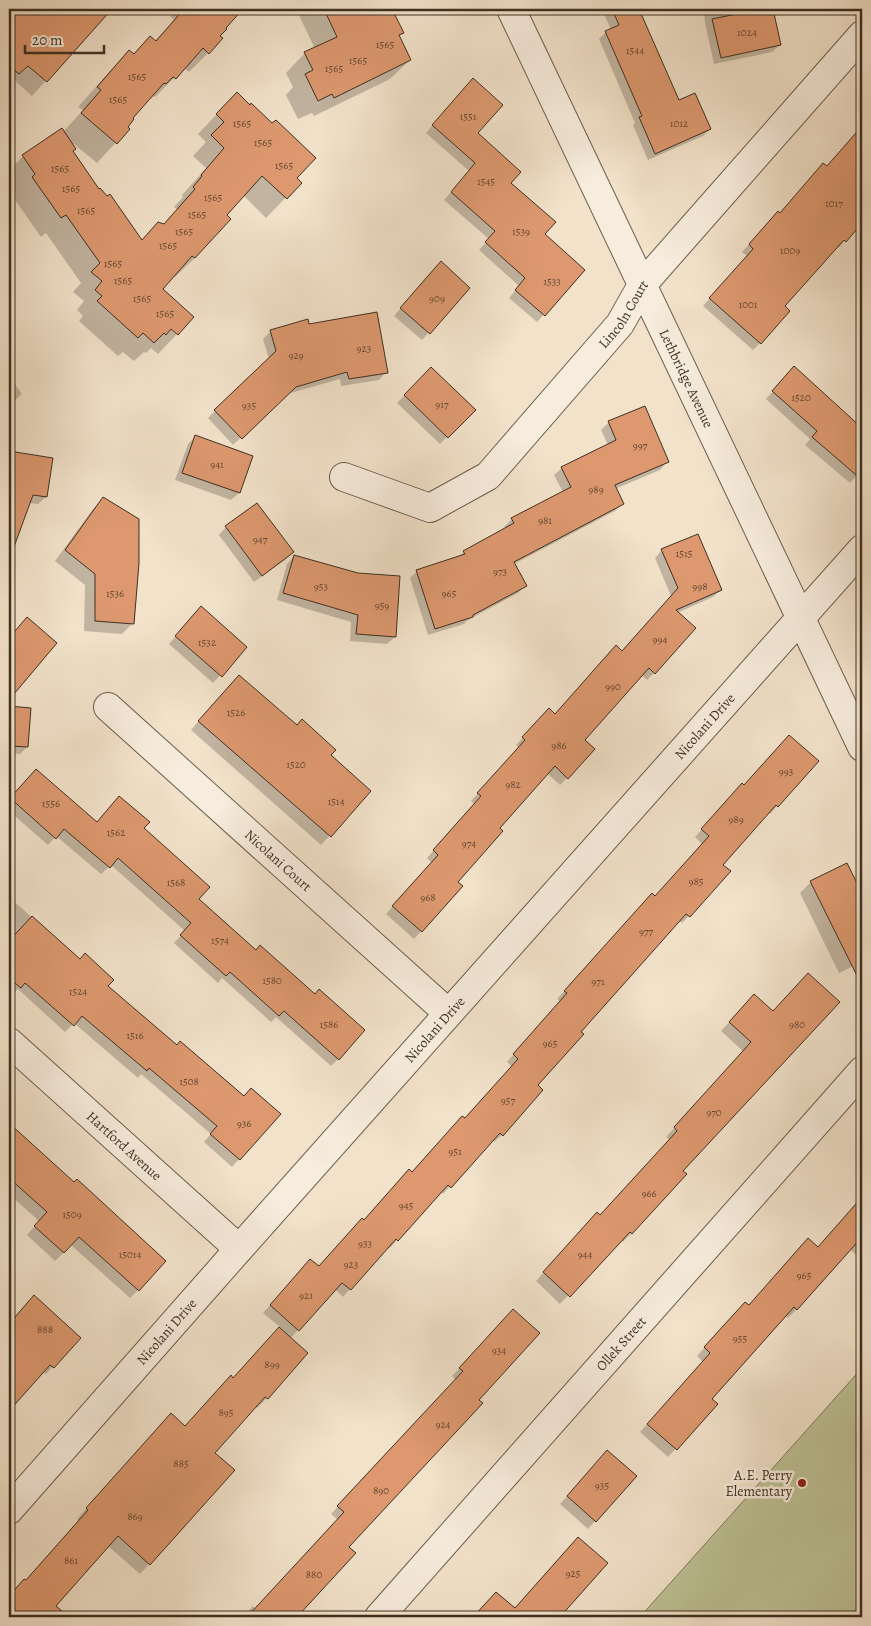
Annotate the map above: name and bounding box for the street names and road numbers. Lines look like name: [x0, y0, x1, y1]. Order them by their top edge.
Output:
street label: Lincoln Court: [594, 275, 652, 352]
street label: Lethbridge Avenue: [655, 326, 718, 431]
street label: Nicolani Drive: [670, 689, 739, 763]
street label: Nicolani Court: [241, 825, 316, 896]
street label: Nicolani Drive: [400, 992, 469, 1066]
street label: Hartford Avenue: [82, 1107, 166, 1185]
street label: Nicolani Drive: [132, 1294, 201, 1369]
street label: Ollek Street: [592, 1312, 650, 1375]

